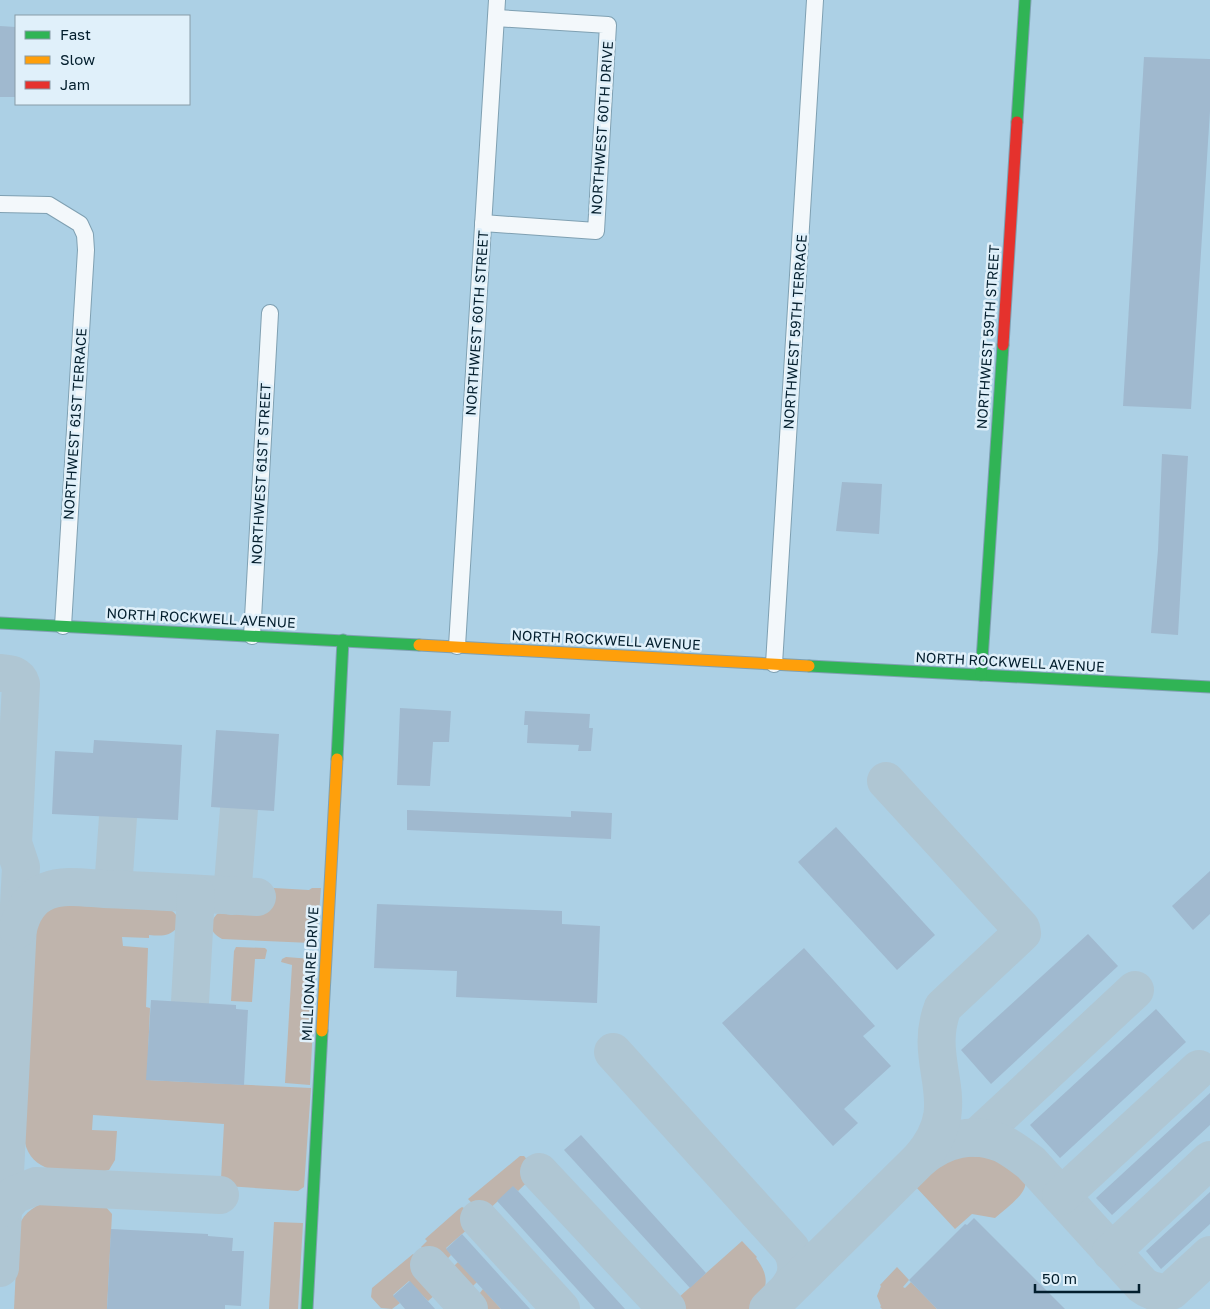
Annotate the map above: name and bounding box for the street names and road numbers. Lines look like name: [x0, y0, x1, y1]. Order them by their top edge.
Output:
street label: NORTHWEST 60TH DRIVE: [587, 40, 616, 215]
street label: NORTHWEST 60TH STREET: [462, 229, 491, 416]
street label: NORTHWEST 59TH TERRACE: [779, 234, 810, 430]
street label: NORTHWEST 59TH STREET: [973, 244, 1002, 430]
street label: NORTHWEST 61ST TERRACE: [59, 327, 90, 521]
street label: NORTHWEST 61ST STREET: [247, 382, 274, 565]
street label: NORTH ROCKWELL AVENUE: [106, 604, 296, 631]
street label: NORTH ROCKWELL AVENUE: [511, 626, 701, 653]
street label: NORTH ROCKWELL AVENUE: [915, 648, 1105, 675]
street label: MILLIONAIRE DRIVE: [297, 906, 322, 1042]

